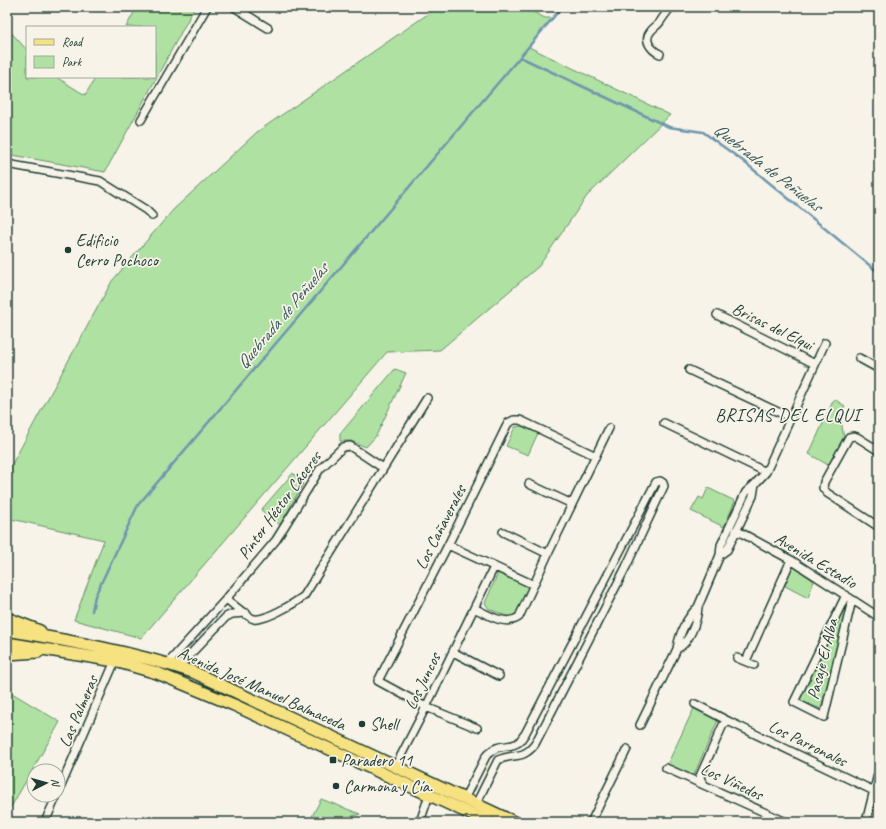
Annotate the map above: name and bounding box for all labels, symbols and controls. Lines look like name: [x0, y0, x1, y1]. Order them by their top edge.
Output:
legend: [26, 26, 156, 78]
text: Road: [62, 34, 84, 50]
text: Park: [62, 54, 83, 70]
water label: Quebrada de Peñuelas: [710, 118, 829, 218]
place label: Edificio Cerro Pochoco: [76, 230, 160, 271]
marker: Edificio Cerro Pochoco: [63, 245, 73, 255]
water label: Quebrada de Peñuelas: [231, 256, 334, 373]
street label: Brisas del Elqui: [729, 298, 818, 356]
district label: BRISAS DEL ELQUI: [715, 404, 864, 426]
street label: Pintor Héctor Cáceres: [233, 445, 327, 563]
street label: Los Cañaverales: [410, 480, 472, 573]
street label: Avenida Estadio: [771, 528, 861, 594]
street label: Pasaje El Alba: [802, 615, 843, 702]
street label: Avenida José Manuel Balmaceda: [174, 642, 351, 736]
street label: Los Juncos: [400, 647, 446, 713]
street label: Las Palmeras: [54, 671, 103, 750]
place label: Shell: [370, 714, 401, 735]
street label: Los Parronales: [765, 715, 852, 772]
marker: Shell: [357, 719, 367, 729]
place label: Paradero 11: [341, 750, 414, 771]
marker: Paradero 11: [328, 755, 338, 765]
street label: Los Viñedos: [697, 758, 767, 805]
north arrow: [26, 763, 66, 803]
place label: Carmona y Cía.: [344, 776, 433, 797]
text: N: [49, 778, 63, 788]
marker: Carmona y Cía.: [331, 781, 341, 791]

